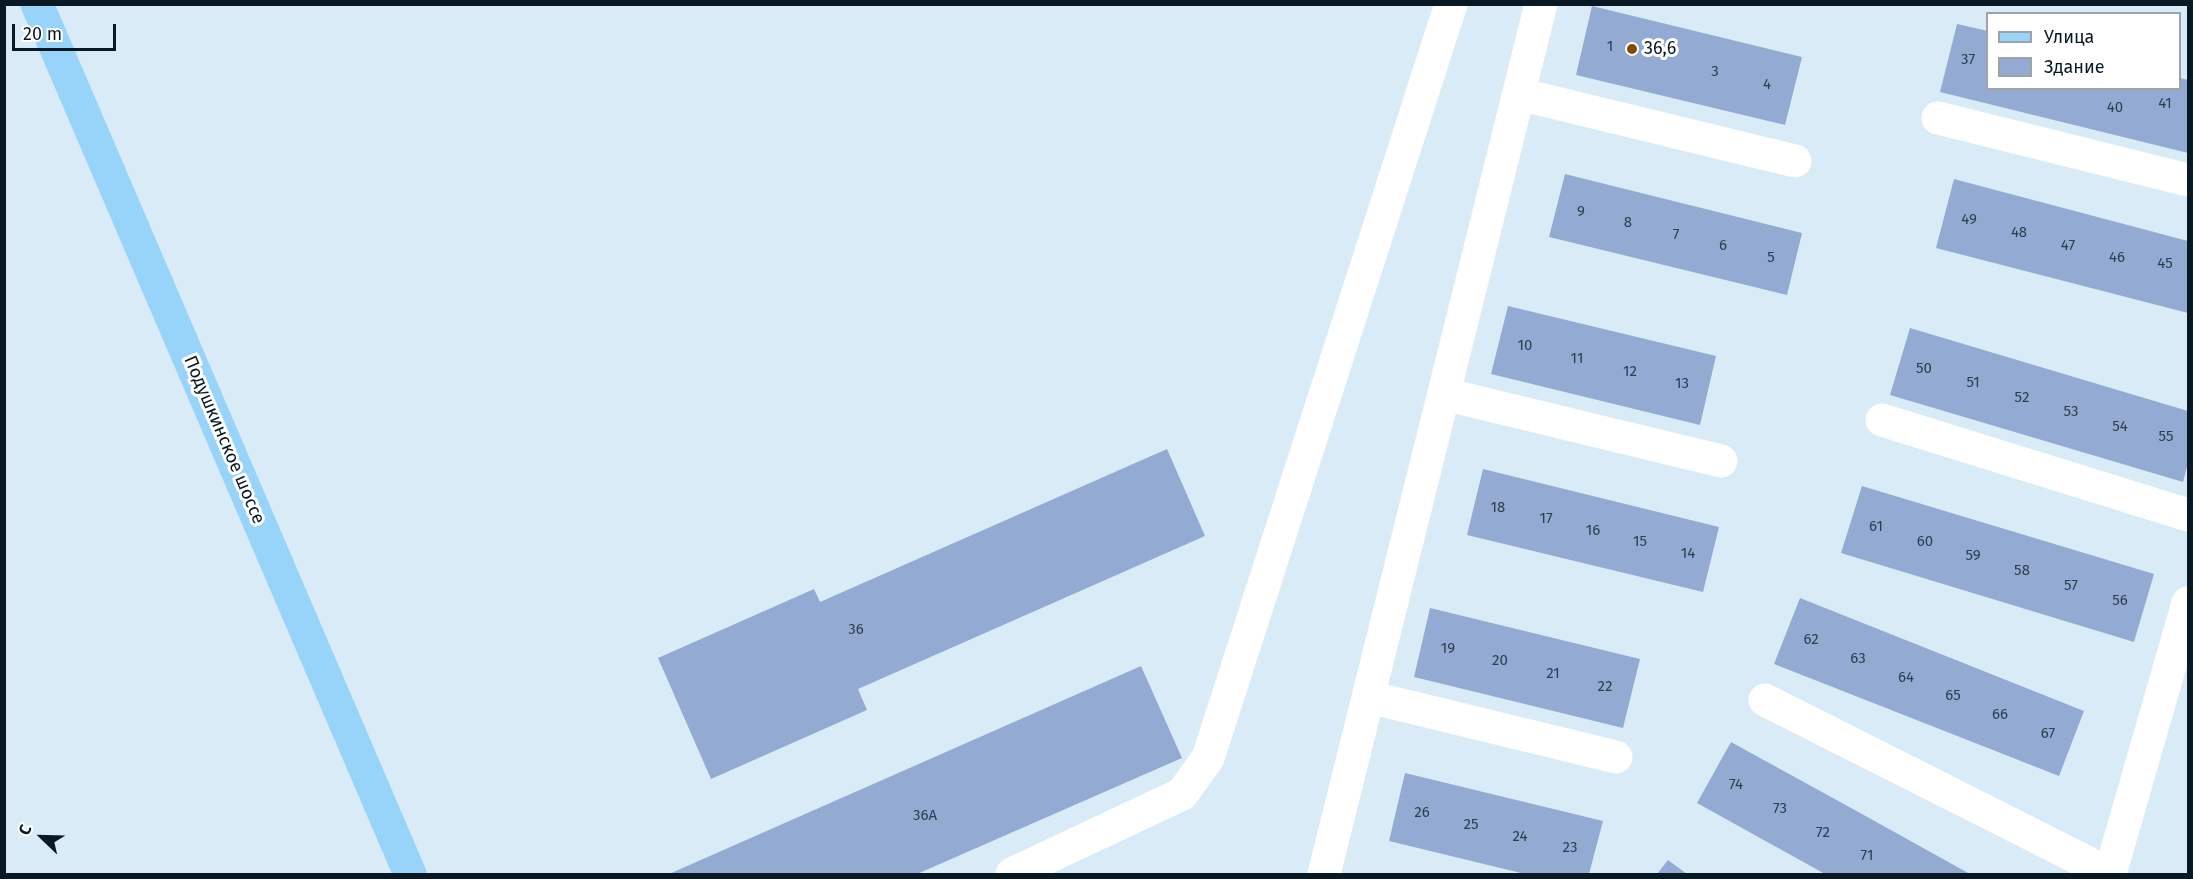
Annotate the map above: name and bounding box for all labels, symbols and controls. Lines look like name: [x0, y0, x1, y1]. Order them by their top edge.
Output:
scale bar: [15, 12, 118, 50]
legend: [1986, 12, 2181, 90]
text: 20 m: [23, 23, 62, 45]
text: Улица: [2044, 26, 2094, 48]
house number: 1: [1607, 38, 1613, 56]
place label: 36,6: [1644, 38, 1676, 60]
marker: 36,6: [1625, 42, 1639, 56]
house number: 37: [1961, 51, 1975, 69]
text: Здание: [2044, 56, 2105, 78]
house number: 3: [1711, 63, 1719, 81]
house number: 4: [1763, 76, 1771, 94]
house number: 41: [2158, 95, 2172, 113]
house number: 40: [2107, 99, 2123, 117]
house number: 9: [1577, 203, 1585, 221]
house number: 49: [1961, 211, 1977, 229]
house number: 8: [1624, 214, 1632, 232]
house number: 48: [2011, 224, 2027, 242]
house number: 7: [1673, 226, 1679, 244]
house number: 6: [1719, 237, 1727, 255]
house number: 47: [2061, 237, 2075, 255]
house number: 5: [1767, 249, 1775, 267]
house number: 46: [2109, 249, 2125, 267]
house number: 45: [2157, 255, 2173, 273]
house number: 10: [1518, 337, 1532, 355]
house number: 11: [1571, 350, 1583, 368]
street label: Подушкинское шоссе: [179, 353, 269, 527]
house number: 50: [1916, 360, 1932, 378]
house number: 12: [1623, 363, 1637, 381]
house number: 51: [1966, 374, 1980, 392]
house number: 13: [1675, 375, 1689, 393]
house number: 52: [2015, 389, 2029, 407]
house number: 53: [2064, 403, 2078, 421]
house number: 54: [2112, 418, 2128, 436]
house number: 55: [2159, 428, 2173, 446]
house number: 18: [1491, 499, 1505, 517]
house number: 17: [1539, 510, 1553, 528]
house number: 61: [1869, 518, 1883, 536]
house number: 16: [1586, 522, 1600, 540]
house number: 15: [1633, 533, 1647, 551]
house number: 60: [1917, 533, 1933, 551]
house number: 14: [1681, 545, 1695, 563]
house number: 59: [1965, 547, 1981, 565]
house number: 58: [2014, 562, 2030, 580]
house number: 57: [2064, 577, 2078, 595]
house number: 56: [2112, 592, 2128, 610]
house number: 36: [848, 621, 864, 639]
house number: 62: [1803, 631, 1819, 649]
house number: 19: [1441, 640, 1455, 658]
house number: 63: [1850, 650, 1866, 668]
house number: 20: [1492, 652, 1508, 670]
house number: 21: [1546, 665, 1560, 683]
house number: 64: [1898, 669, 1914, 687]
house number: 22: [1598, 678, 1612, 696]
house number: 65: [1945, 687, 1961, 705]
house number: 66: [1992, 706, 2008, 724]
house number: 67: [2041, 725, 2055, 743]
house number: 74: [1729, 776, 1743, 794]
house number: 73: [1773, 800, 1787, 818]
house number: 26: [1414, 804, 1430, 822]
north arrow: [12, 807, 72, 867]
house number: 36А: [913, 807, 937, 825]
house number: 25: [1464, 816, 1478, 834]
text: С: [14, 822, 36, 838]
house number: 72: [1816, 824, 1830, 842]
house number: 24: [1513, 828, 1527, 846]
house number: 23: [1563, 839, 1577, 857]
house number: 71: [1861, 847, 1873, 865]

